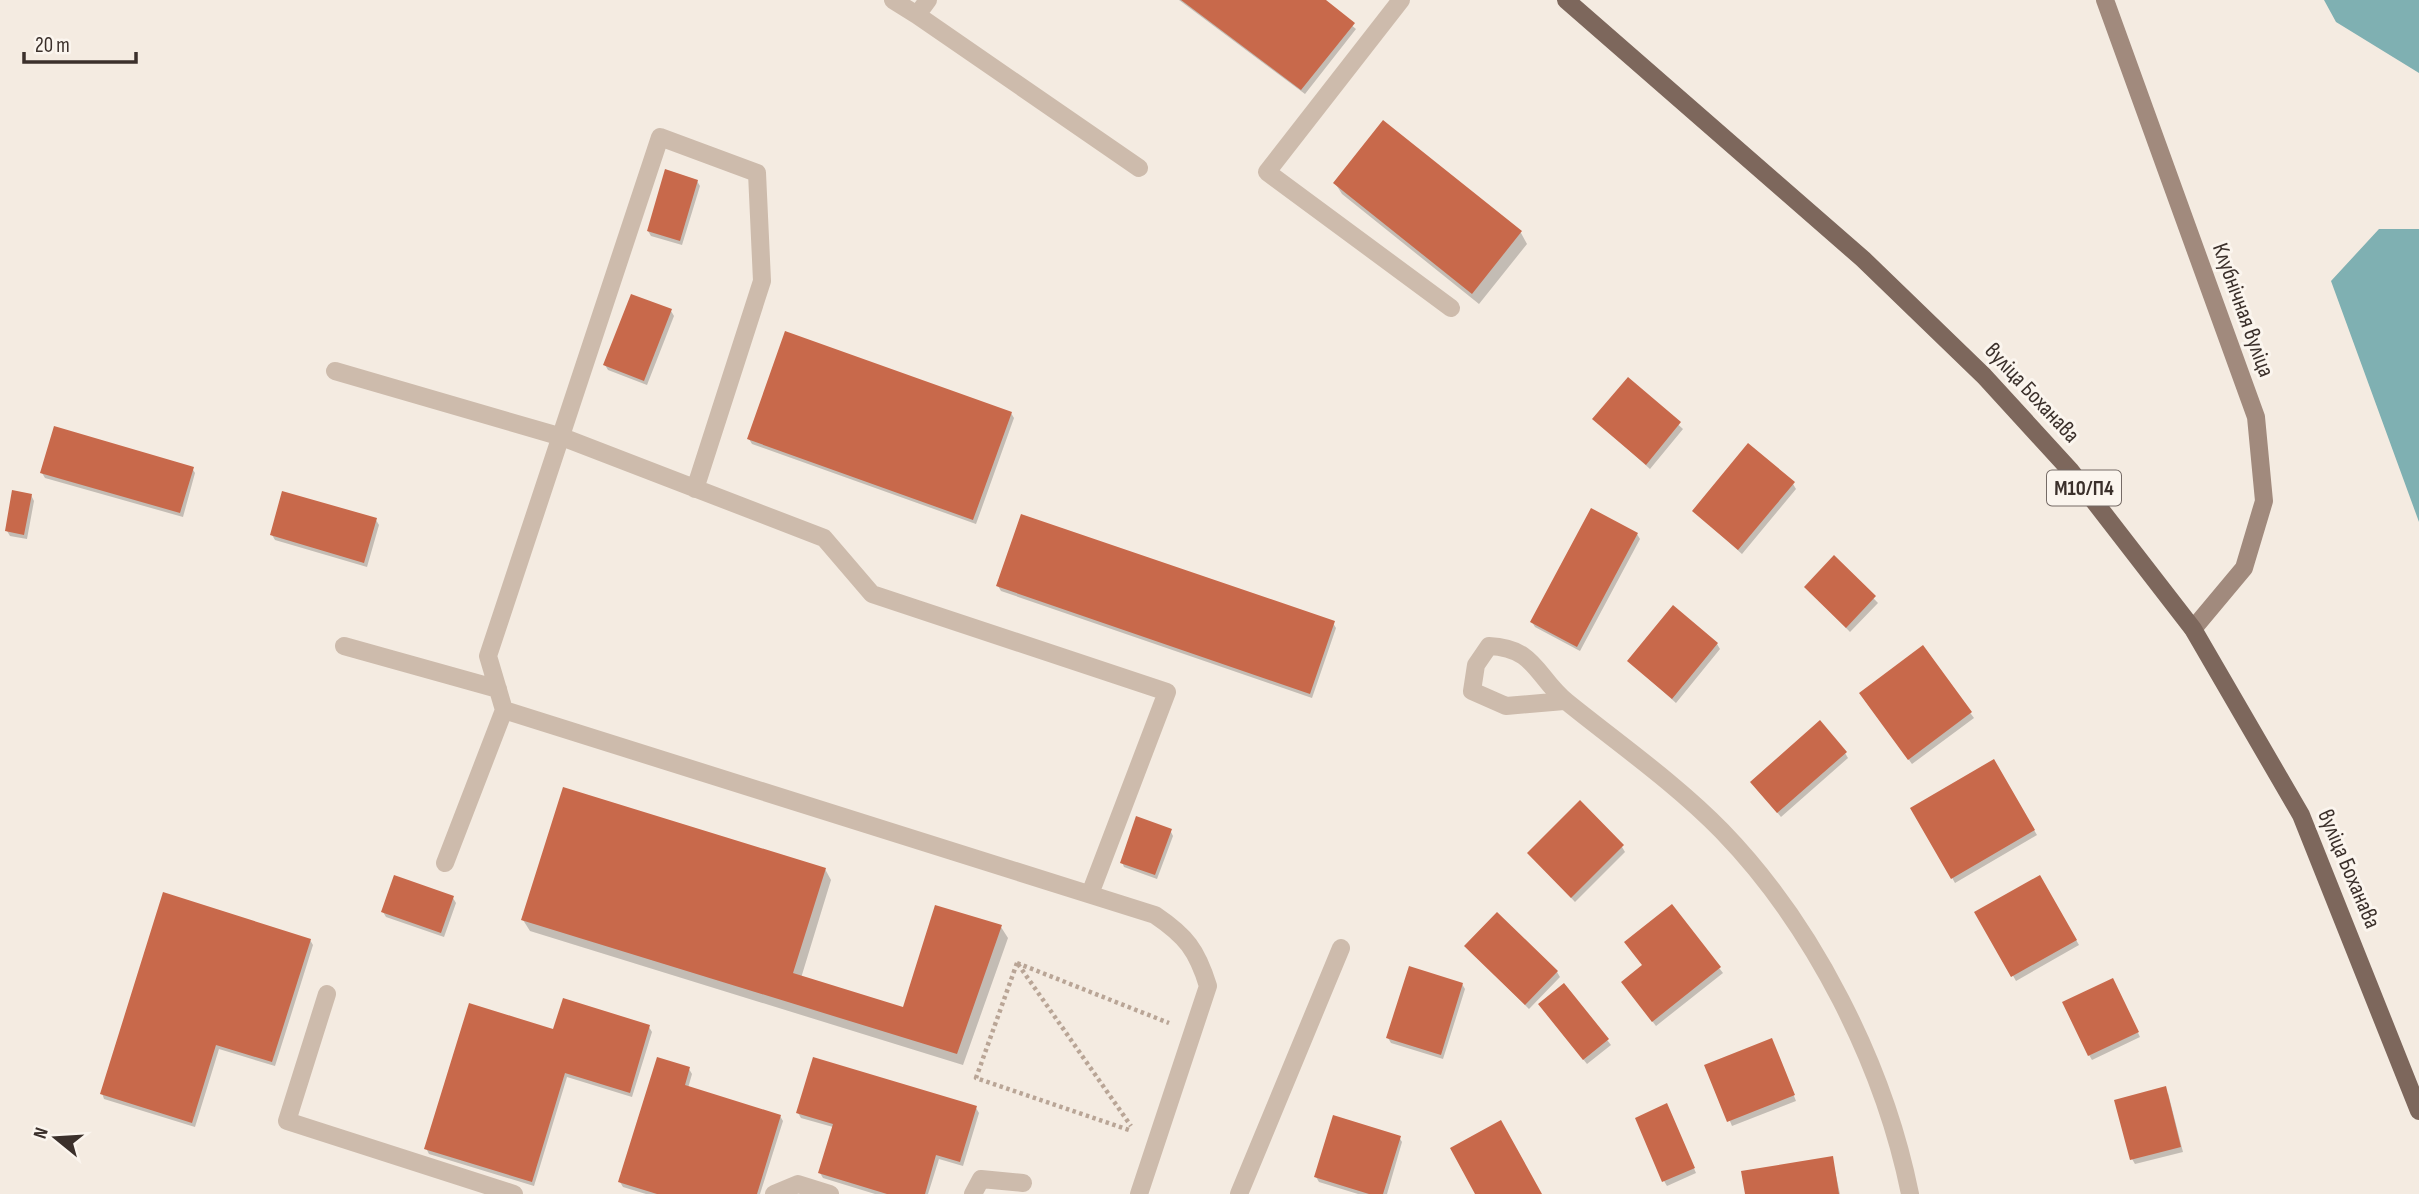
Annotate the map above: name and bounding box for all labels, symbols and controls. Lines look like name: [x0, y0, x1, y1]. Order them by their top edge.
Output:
scale bar: [24, 21, 136, 65]
text: 20 m: [35, 33, 70, 58]
street label: Клубнічная вуліца: [2206, 239, 2280, 381]
street label: вуліца Боханава: [1979, 337, 2085, 449]
road number: М10/П4: [2047, 470, 2121, 505]
street label: вуліца Боханава: [2311, 805, 2387, 933]
north arrow: [21, 1103, 91, 1173]
text: N: [29, 1125, 54, 1142]

